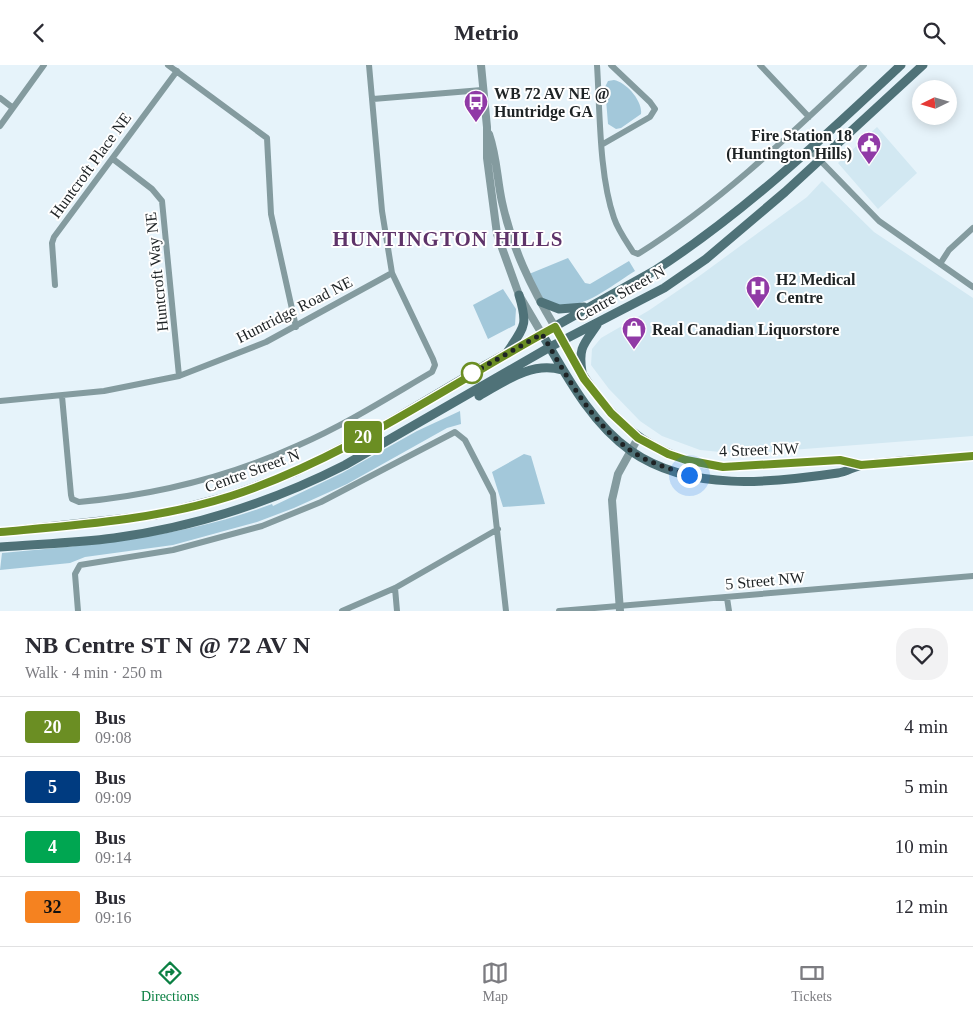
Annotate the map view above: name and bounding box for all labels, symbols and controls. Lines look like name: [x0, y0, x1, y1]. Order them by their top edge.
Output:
icon: back: [25, 19, 53, 47]
icon: search: [920, 19, 948, 47]
text: Metrio: [454, 20, 519, 45]
north arrow: [912, 80, 958, 125]
map controls: [912, 80, 957, 125]
place label: WB 72 AV NE @ Huntridge GA: [494, 85, 610, 121]
bus stop icon: WB 72 AV NE @ Huntridge GA: [463, 89, 489, 123]
street label: Huntcroft Place NE: [46, 109, 134, 221]
place label: Fire Station 18 (Huntington Hills): [726, 127, 852, 163]
public building icon: Fire Station 18 (Huntington Hills): [856, 131, 882, 165]
street label: Huntcroft Way NE: [142, 211, 172, 333]
district label: HUNTINGTON HILLS: [333, 227, 563, 251]
street label: Centre Street N: [573, 262, 668, 325]
place label: H2 Medical Centre: [776, 271, 856, 306]
street label: Huntridge Road NE: [233, 273, 356, 347]
hospital icon: H2 Medical Centre: [745, 275, 771, 309]
shop icon: Real Canadian Liquorstore: [621, 316, 647, 350]
place label: Real Canadian Liquorstore: [652, 321, 839, 339]
unlabelled marker: [461, 362, 483, 384]
line badge: 20: [340, 421, 386, 453]
text: 20: [354, 427, 372, 447]
street label: 4 Street NW: [719, 440, 800, 459]
street label: Centre Street N: [202, 445, 302, 495]
your location: [677, 463, 702, 488]
street label: 5 Street NW: [724, 568, 807, 592]
button: heart: [896, 628, 948, 680]
text: NB Centre ST N @ 72 AV N: [25, 632, 310, 658]
text: Walk · 4 min · 250 m: [25, 664, 162, 681]
text: Bus: [95, 707, 126, 728]
text: 4 min: [904, 716, 948, 737]
text: 20: [44, 717, 62, 737]
text: 09:08: [95, 729, 131, 746]
text: Bus: [95, 767, 126, 788]
text: 5 min: [904, 776, 948, 797]
text: 5: [48, 777, 57, 797]
text: 09:09: [95, 789, 131, 806]
text: Bus: [95, 827, 126, 848]
text: 10 min: [895, 836, 948, 857]
text: 4: [48, 837, 57, 857]
text: 09:14: [95, 849, 131, 866]
text: Bus: [95, 887, 126, 908]
text: 12 min: [895, 896, 948, 917]
text: 32: [44, 897, 62, 917]
text: 09:16: [95, 909, 131, 926]
tab: Directions: [141, 959, 199, 1005]
tab: Map: [481, 959, 509, 1005]
tab: Tickets: [791, 959, 832, 1005]

